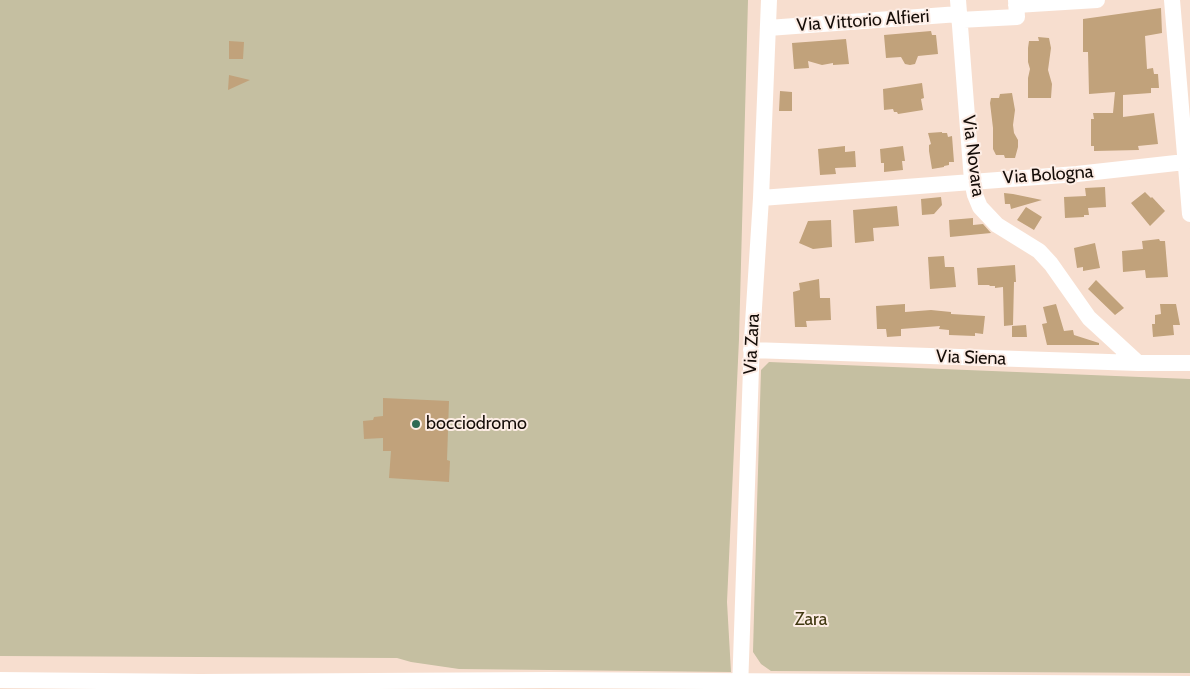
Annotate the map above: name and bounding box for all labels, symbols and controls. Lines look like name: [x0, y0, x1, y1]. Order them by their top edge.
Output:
street label: Via Vittorio Alfieri: [796, 6, 930, 36]
street label: Via Novara: [957, 114, 989, 198]
street label: Via Bologna: [1002, 161, 1094, 189]
street label: Via Zara: [740, 313, 764, 375]
street label: Via Siena: [935, 346, 1007, 370]
place label: bocciodromo: [426, 413, 527, 435]
marker: bocciodromo: [410, 418, 422, 430]
park label: Zara: [795, 609, 827, 631]

